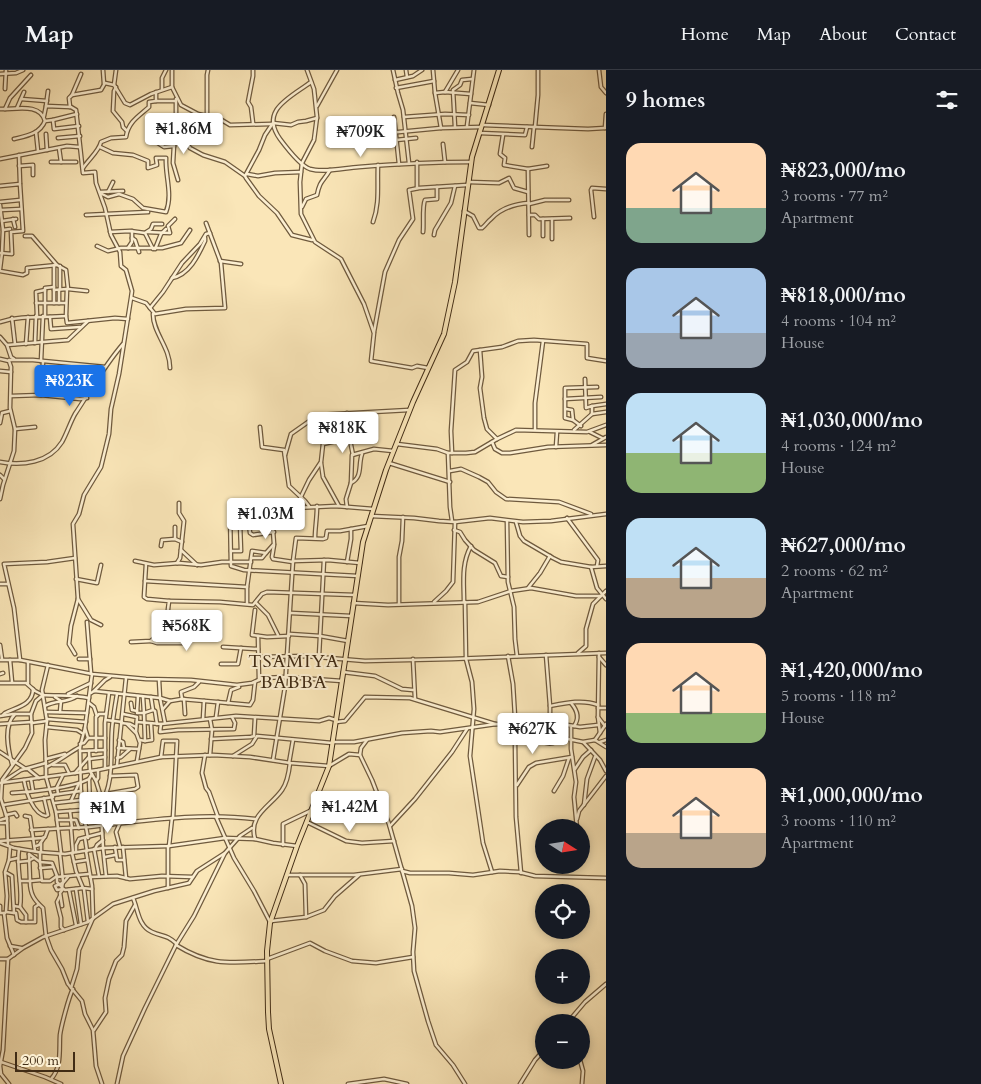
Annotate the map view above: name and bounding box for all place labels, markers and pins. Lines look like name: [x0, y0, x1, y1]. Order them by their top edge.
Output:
pin: ₦1.86M: [143, 112, 225, 155]
pin: ₦709K: [326, 116, 396, 158]
pin: ₦823K: [35, 364, 105, 407]
pin: ₦818K: [308, 412, 378, 454]
pin: ₦1.03M: [225, 498, 307, 540]
pin: ₦568K: [152, 610, 222, 652]
pin: ₦627K: [498, 712, 568, 755]
pin: ₦1.42M: [309, 790, 391, 833]
pin: ₦1M: [84, 792, 132, 834]

